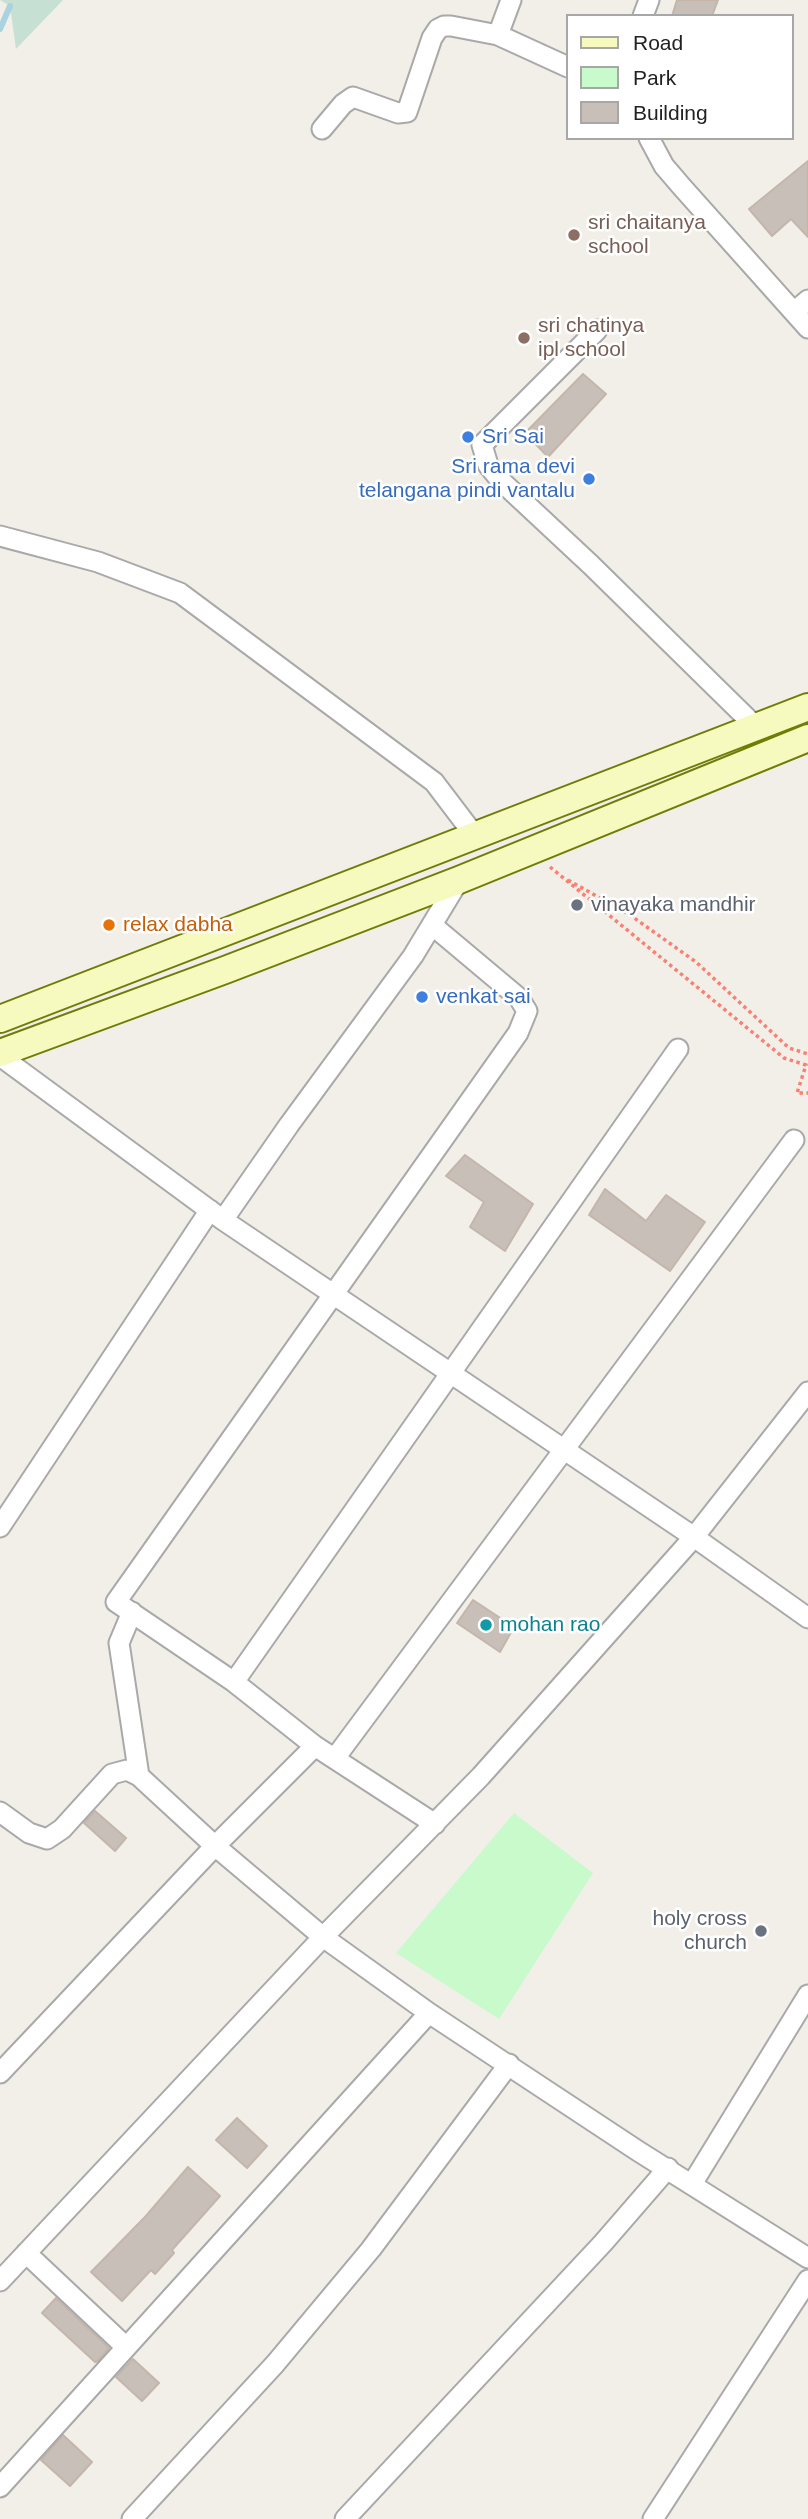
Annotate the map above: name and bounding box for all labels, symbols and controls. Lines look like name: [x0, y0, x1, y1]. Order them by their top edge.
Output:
legend: [566, 14, 794, 140]
text: Road: [633, 31, 683, 54]
text: Park: [633, 66, 676, 89]
text: Building: [633, 101, 708, 124]
place label: sri chaitanya school: [588, 210, 706, 260]
marker: sri chaitanya school: [566, 227, 582, 243]
place label: sri chatinya ipl school: [538, 313, 644, 363]
marker: sri chatinya ipl school: [516, 330, 532, 346]
place label: Sri Sai: [482, 424, 544, 450]
marker: Sri Sai: [460, 429, 476, 445]
place label: Sri rama devi telangana pindi vantalu: [359, 454, 575, 504]
marker: Sri rama devi telangana pindi vantalu: [581, 471, 597, 487]
place label: vinayaka mandhir: [591, 892, 756, 918]
marker: vinayaka mandhir: [569, 897, 585, 913]
place label: relax dabha: [123, 912, 233, 938]
marker: relax dabha: [101, 917, 117, 933]
place label: venkat sai: [436, 984, 531, 1010]
marker: venkat sai: [414, 989, 430, 1005]
place label: mohan rao: [500, 1612, 600, 1638]
marker: mohan rao: [478, 1617, 494, 1633]
place label: holy cross church: [652, 1906, 747, 1956]
marker: holy cross church: [753, 1923, 769, 1939]

